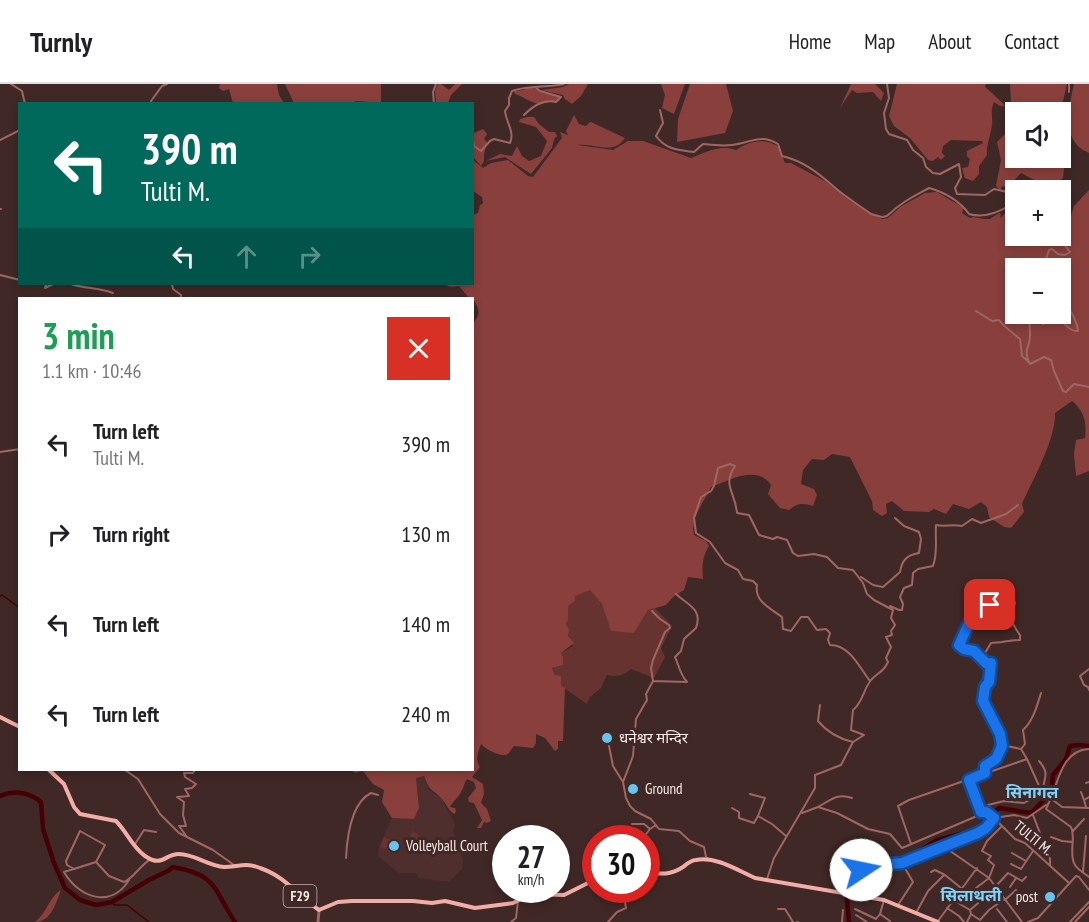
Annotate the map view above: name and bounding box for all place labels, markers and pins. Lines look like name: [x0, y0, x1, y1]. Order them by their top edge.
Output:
pin: [964, 579, 1015, 630]
place label: धनेश्वर मन्दिर: [619, 728, 689, 747]
marker: धनेश्वर मन्दिर: [600, 731, 614, 745]
place label: Ground: [645, 779, 683, 798]
marker: Ground: [626, 782, 640, 796]
place label: Volleyball Court: [405, 836, 488, 855]
marker: Volleyball Court: [387, 839, 401, 853]
place label: post: [1016, 887, 1038, 906]
marker: post: [1043, 890, 1057, 904]

